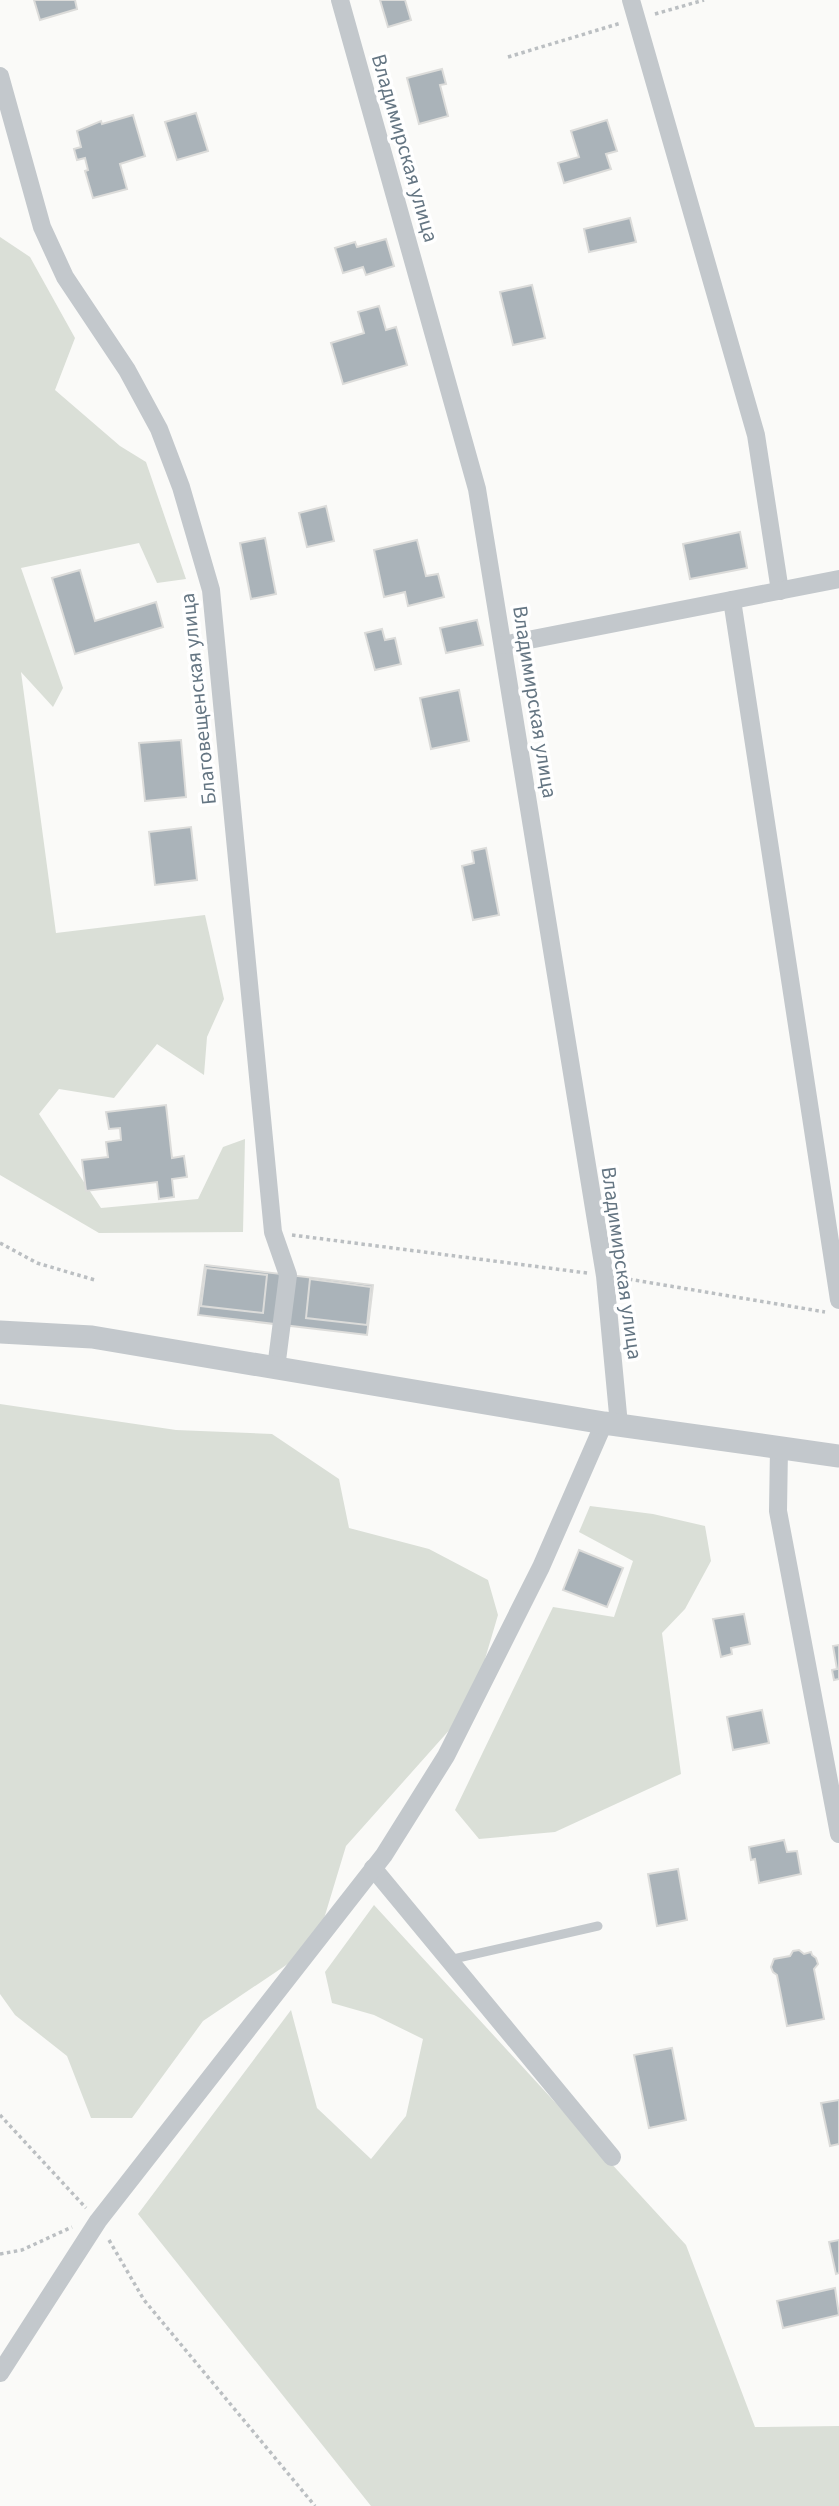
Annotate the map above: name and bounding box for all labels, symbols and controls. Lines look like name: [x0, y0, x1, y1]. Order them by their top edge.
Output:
street label: Владимирская улица: [364, 50, 446, 246]
street label: Благовещенская улица: [172, 592, 224, 806]
street label: Владимирская улица: [505, 604, 565, 800]
street label: Владимирская улица: [594, 1165, 650, 1361]

